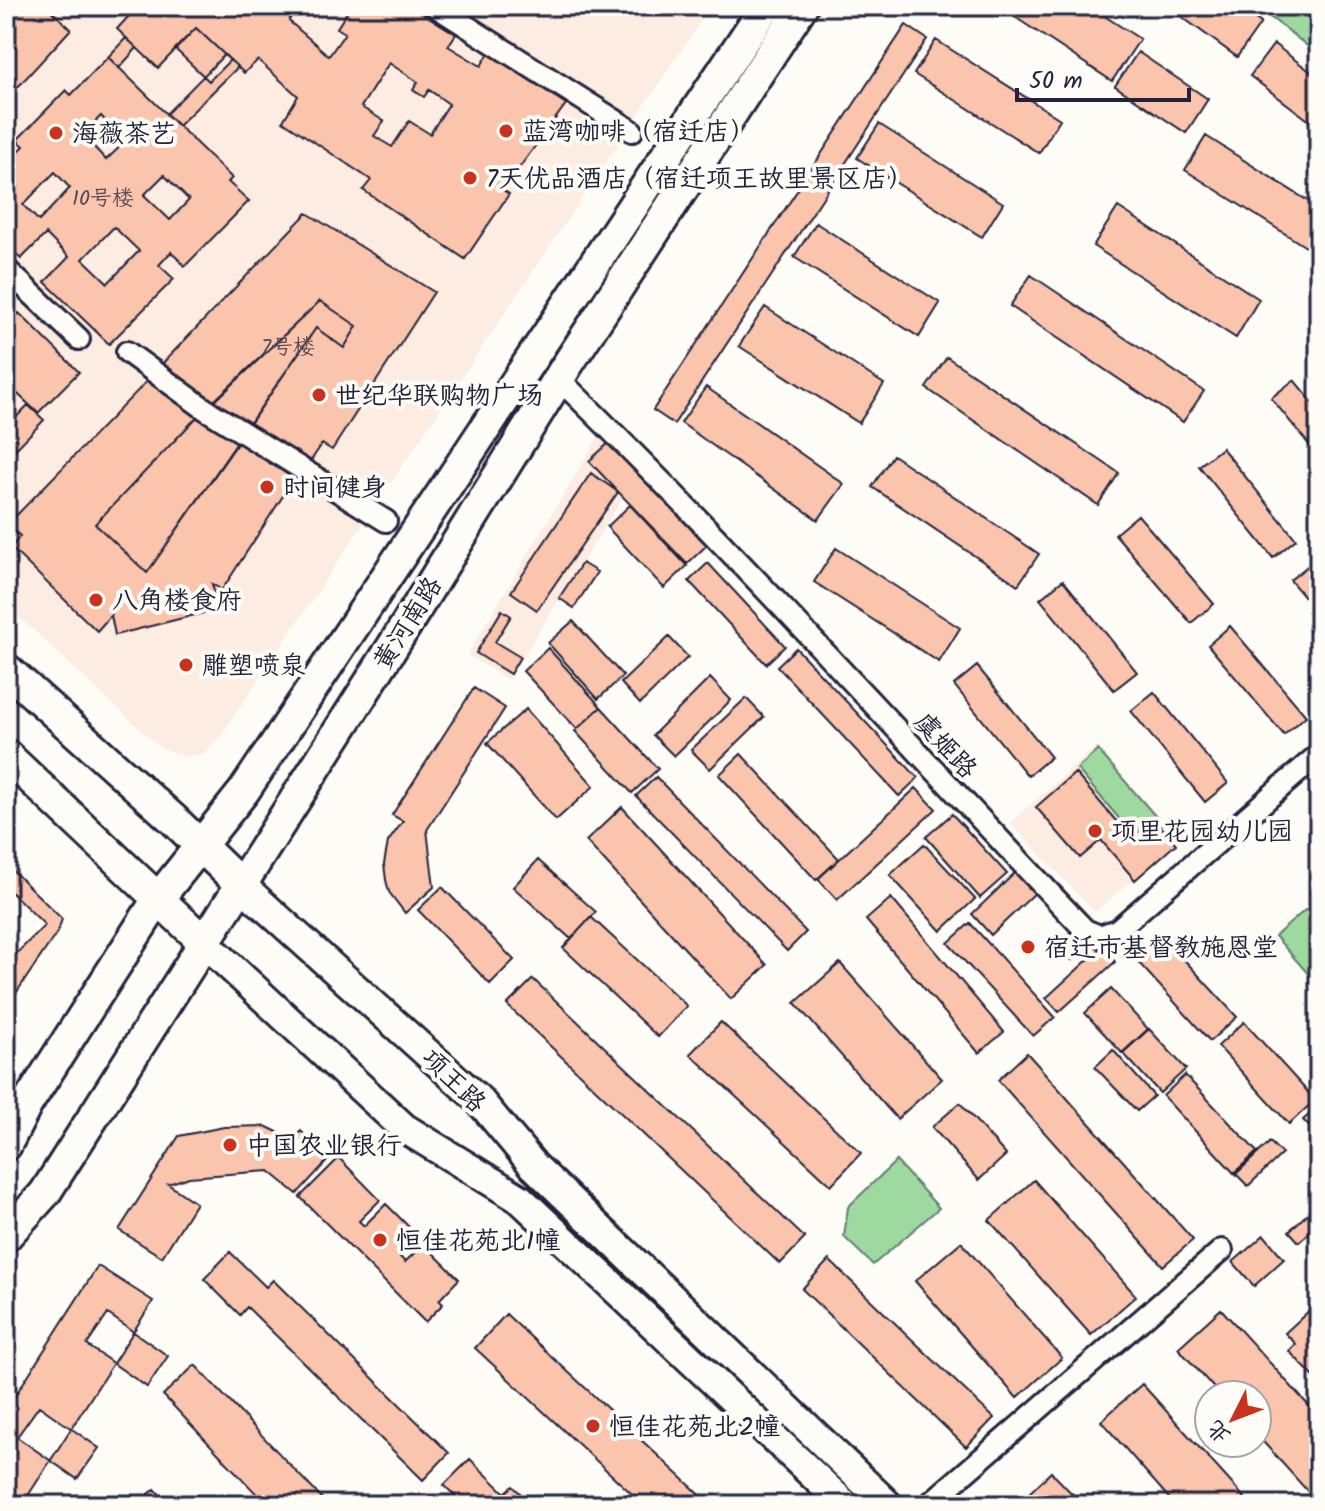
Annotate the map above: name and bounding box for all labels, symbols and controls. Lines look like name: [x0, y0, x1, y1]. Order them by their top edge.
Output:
scale bar: [1017, 52, 1189, 102]
text: 50 m: [1029, 62, 1083, 101]
place label: 蓝湾咖啡（宿迁店）: [522, 112, 756, 154]
place label: 海薇茶艺: [72, 114, 176, 156]
marker: 蓝湾咖啡（宿迁店）: [497, 122, 515, 140]
marker: 海薇茶艺: [47, 124, 65, 142]
place label: 7天优品酒店（宿迁项王故里景区店）: [486, 159, 914, 201]
marker: 7天优品酒店（宿迁项王故里景区店）: [461, 169, 479, 187]
house number: 10号楼: [72, 182, 134, 217]
house number: 7号楼: [261, 331, 315, 366]
place label: 世纪华联购物广场: [335, 376, 543, 418]
marker: 世纪华联购物广场: [310, 386, 328, 404]
place label: 时间健身: [283, 468, 387, 510]
marker: 时间健身: [258, 478, 276, 496]
street label: 黄河南路: [363, 569, 454, 679]
place label: 八角楼食府: [112, 581, 242, 623]
marker: 八角楼食府: [87, 591, 105, 609]
place label: 雕塑喷泉: [202, 646, 306, 688]
marker: 雕塑喷泉: [177, 656, 195, 674]
street label: 虞姬路: [903, 704, 986, 789]
place label: 项里花园幼儿园: [1111, 812, 1293, 854]
marker: 项里花园幼儿园: [1086, 822, 1104, 840]
place label: 宿迁市基督教施恩堂: [1044, 928, 1278, 970]
marker: 宿迁市基督教施恩堂: [1019, 938, 1037, 956]
street label: 项王路: [410, 1039, 495, 1124]
place label: 中国农业银行: [246, 1126, 402, 1168]
marker: 中国农业银行: [221, 1136, 239, 1154]
place label: 恒佳花苑北1幢: [396, 1221, 560, 1263]
marker: 恒佳花苑北1幢: [371, 1231, 389, 1249]
north arrow: [1193, 1379, 1273, 1459]
place label: 恒佳花苑北2幢: [609, 1407, 780, 1449]
text: 北: [1200, 1411, 1240, 1451]
marker: 恒佳花苑北2幢: [584, 1417, 602, 1435]

